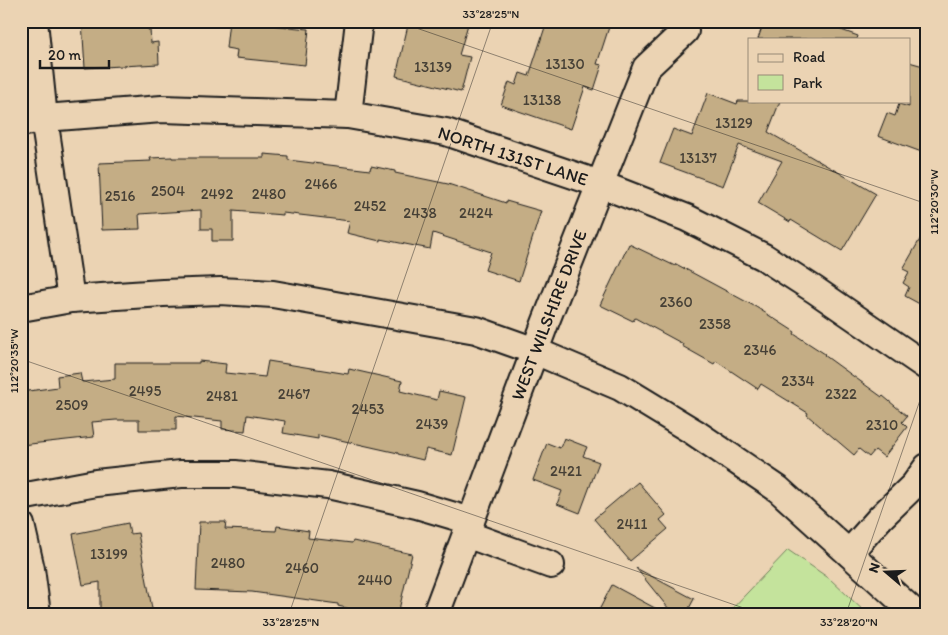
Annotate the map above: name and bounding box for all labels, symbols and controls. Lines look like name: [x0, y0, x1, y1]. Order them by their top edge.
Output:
text: 33°28'25"N: [463, 7, 519, 21]
scale bar: [40, 38, 109, 70]
legend: [748, 38, 910, 102]
text: 20 m: [48, 46, 82, 64]
text: Road: [793, 48, 826, 66]
house number: 13130: [545, 55, 585, 73]
house number: 13139: [414, 58, 452, 76]
text: Park: [793, 74, 823, 92]
house number: 13138: [523, 91, 561, 109]
house number: 13129: [715, 114, 753, 132]
street label: NORTH 131ST LANE: [435, 121, 591, 191]
house number: 13137: [679, 149, 717, 167]
text: 112°20'30"W: [927, 169, 941, 235]
house number: 2466: [305, 175, 337, 193]
house number: 2504: [151, 182, 185, 200]
house number: 2492: [201, 185, 233, 203]
house number: 2480: [252, 185, 286, 203]
house number: 2516: [105, 187, 135, 205]
house number: 2452: [354, 197, 386, 215]
house number: 2438: [403, 204, 437, 222]
house number: 2424: [459, 204, 493, 222]
street label: WEST WILSHIRE DRIVE: [506, 226, 592, 404]
house number: 2360: [659, 293, 693, 311]
house number: 2358: [699, 315, 731, 333]
text: 112°20'35"W: [7, 329, 21, 393]
house number: 2346: [743, 341, 777, 359]
house number: 2334: [781, 372, 815, 390]
house number: 2495: [129, 382, 161, 400]
house number: 2467: [278, 385, 311, 403]
house number: 2322: [825, 385, 857, 403]
house number: 2481: [206, 387, 238, 405]
house number: 2509: [56, 396, 89, 414]
house number: 2453: [352, 400, 384, 418]
house number: 2439: [416, 415, 449, 433]
house number: 2310: [866, 416, 898, 434]
house number: 2421: [550, 462, 582, 480]
house number: 2411: [617, 515, 647, 533]
house number: 13199: [90, 545, 128, 563]
north arrow: [860, 548, 910, 598]
house number: 2480: [211, 554, 245, 572]
house number: 2460: [285, 559, 319, 577]
text: N: [865, 561, 884, 575]
house number: 2440: [357, 571, 393, 589]
text: 33°28'25"N: [263, 615, 319, 629]
text: 33°28'20"N: [820, 615, 878, 629]

